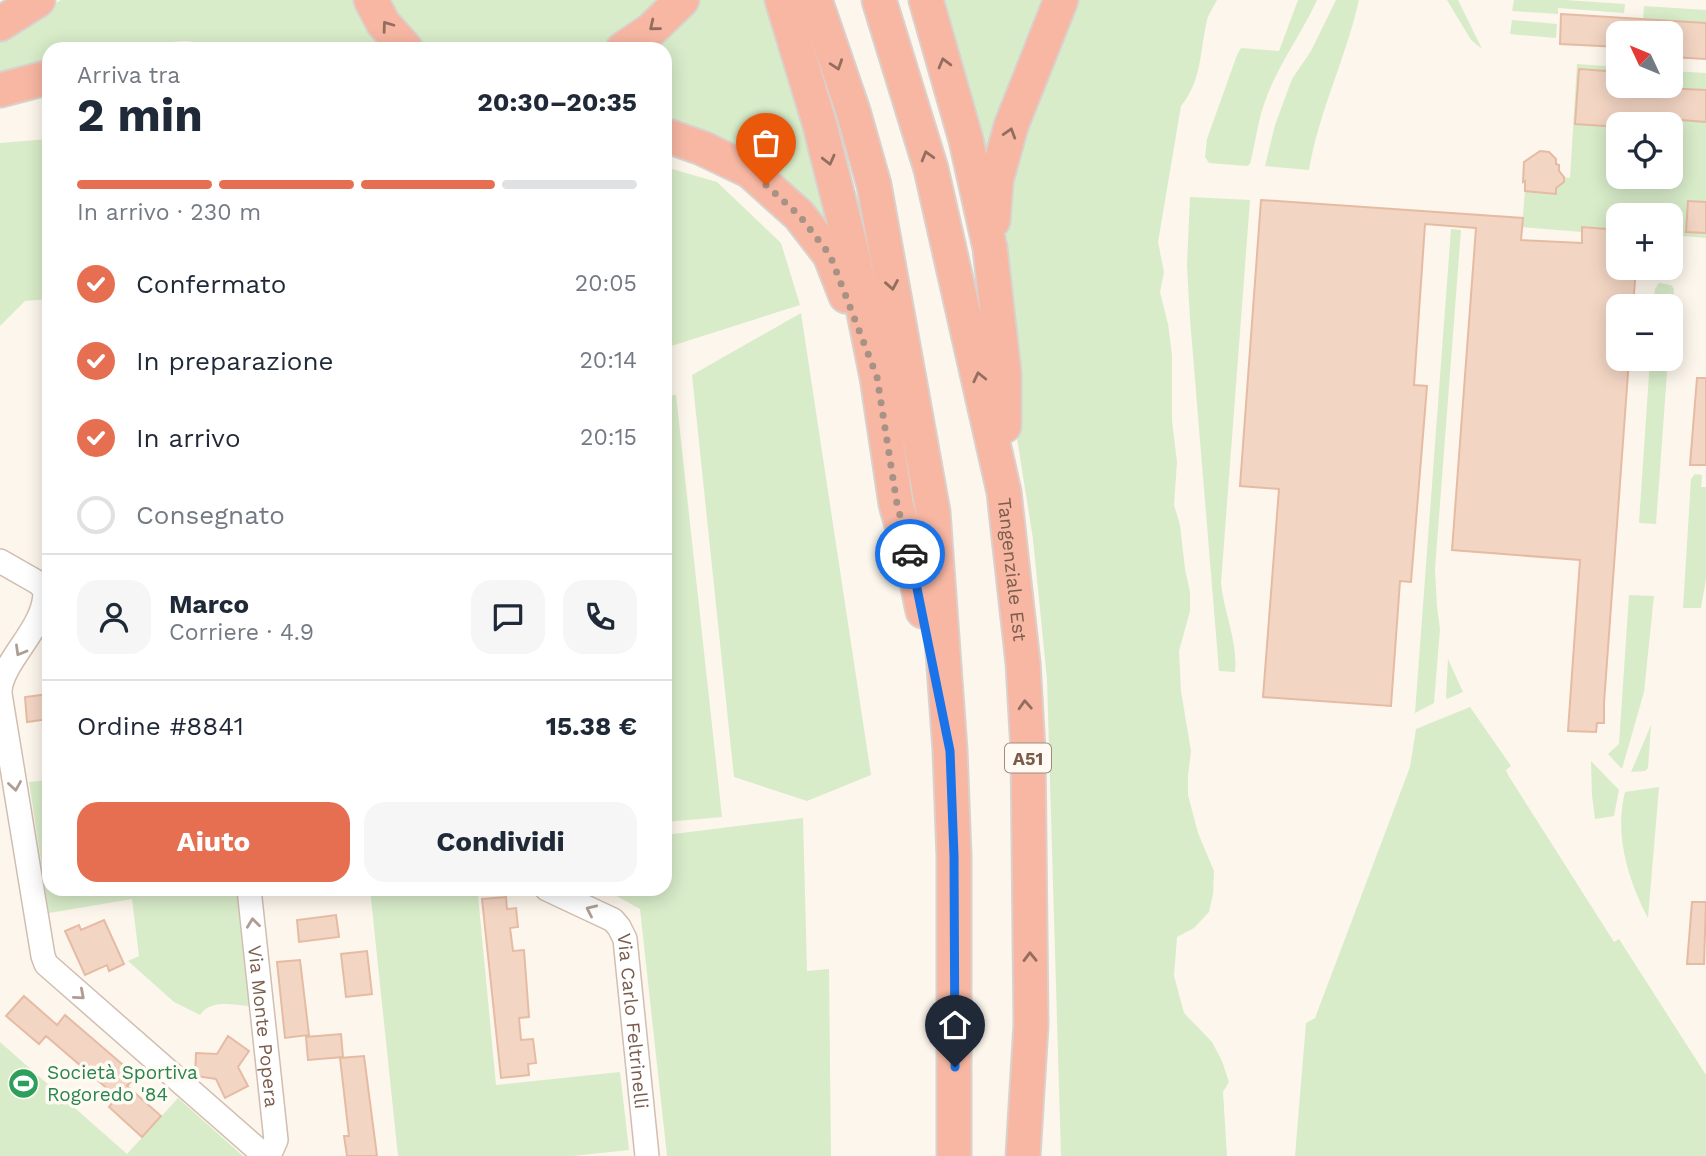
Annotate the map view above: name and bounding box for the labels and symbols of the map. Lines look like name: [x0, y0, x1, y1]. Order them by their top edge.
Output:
one-way arrow: [650, 18, 662, 31]
one-way arrow: [382, 21, 395, 34]
north arrow: [1606, 21, 1684, 98]
one-way arrow: [938, 57, 952, 69]
one-way arrow: [829, 58, 843, 70]
pin: [736, 113, 796, 185]
one-way arrow: [1001, 127, 1016, 139]
one-way arrow: [920, 150, 935, 162]
one-way arrow: [821, 153, 835, 165]
one-way arrow: [884, 279, 899, 291]
one-way arrow: [973, 371, 987, 383]
street label: Tangenziale Est: [993, 497, 1032, 643]
courier: [875, 519, 945, 589]
one-way arrow: [15, 643, 28, 656]
one-way arrow: [1018, 699, 1033, 710]
road number: A51: [1005, 744, 1051, 772]
one-way arrow: [7, 780, 22, 791]
one-way arrow: [586, 904, 598, 918]
one-way arrow: [246, 917, 261, 928]
street label: Via Carlo Feltrinelli: [613, 932, 654, 1110]
street label: Via Monte Popera: [244, 944, 284, 1109]
one-way arrow: [1023, 951, 1038, 962]
one-way arrow: [72, 987, 85, 999]
pin: [925, 995, 985, 1067]
place label: Società Sportiva Rogoredo '84: [47, 1061, 198, 1106]
sports icon: Società Sportiva Rogoredo '84: [7, 1066, 41, 1100]

